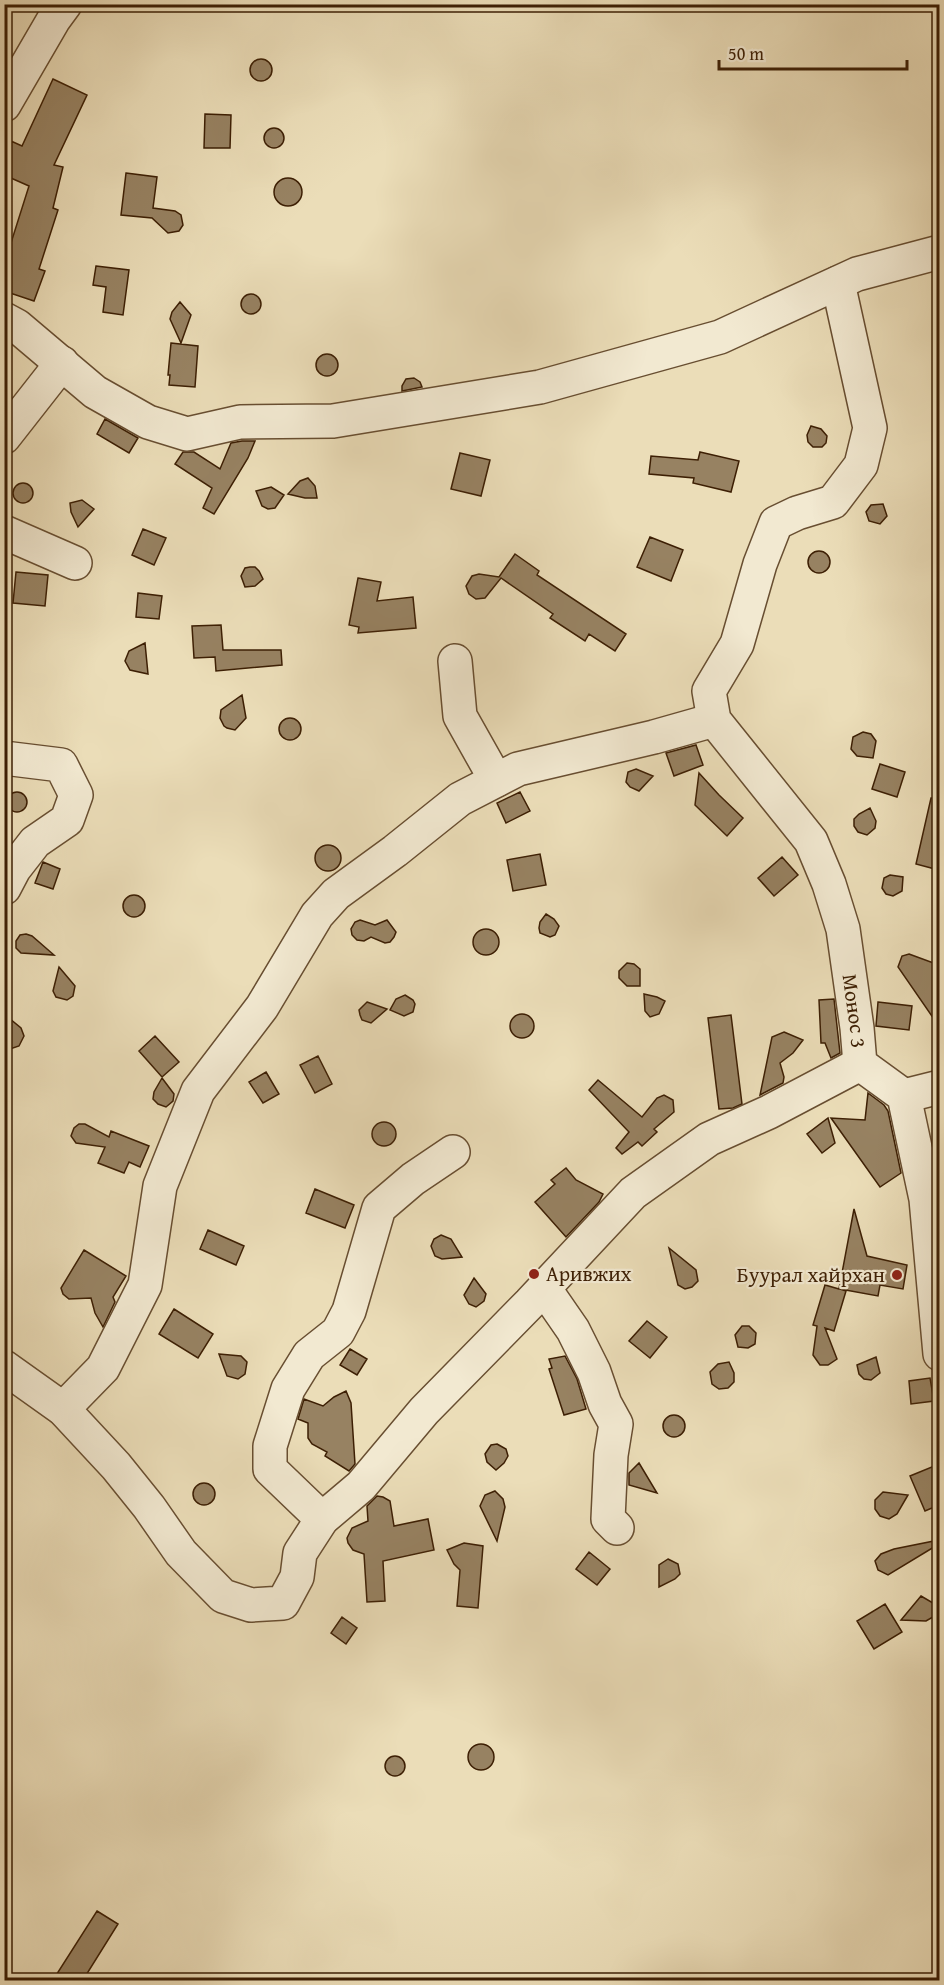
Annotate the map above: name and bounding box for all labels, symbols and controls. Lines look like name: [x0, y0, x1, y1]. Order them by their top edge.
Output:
scale bar: [719, 33, 906, 71]
text: 50 m: [728, 40, 764, 67]
street label: Монос 3: [835, 972, 875, 1049]
place label: Аривжих: [546, 1258, 632, 1289]
place label: Буурал хайрхан: [737, 1259, 885, 1290]
marker: Аривжих: [527, 1267, 541, 1281]
marker: Буурал хайрхан: [890, 1268, 904, 1282]

